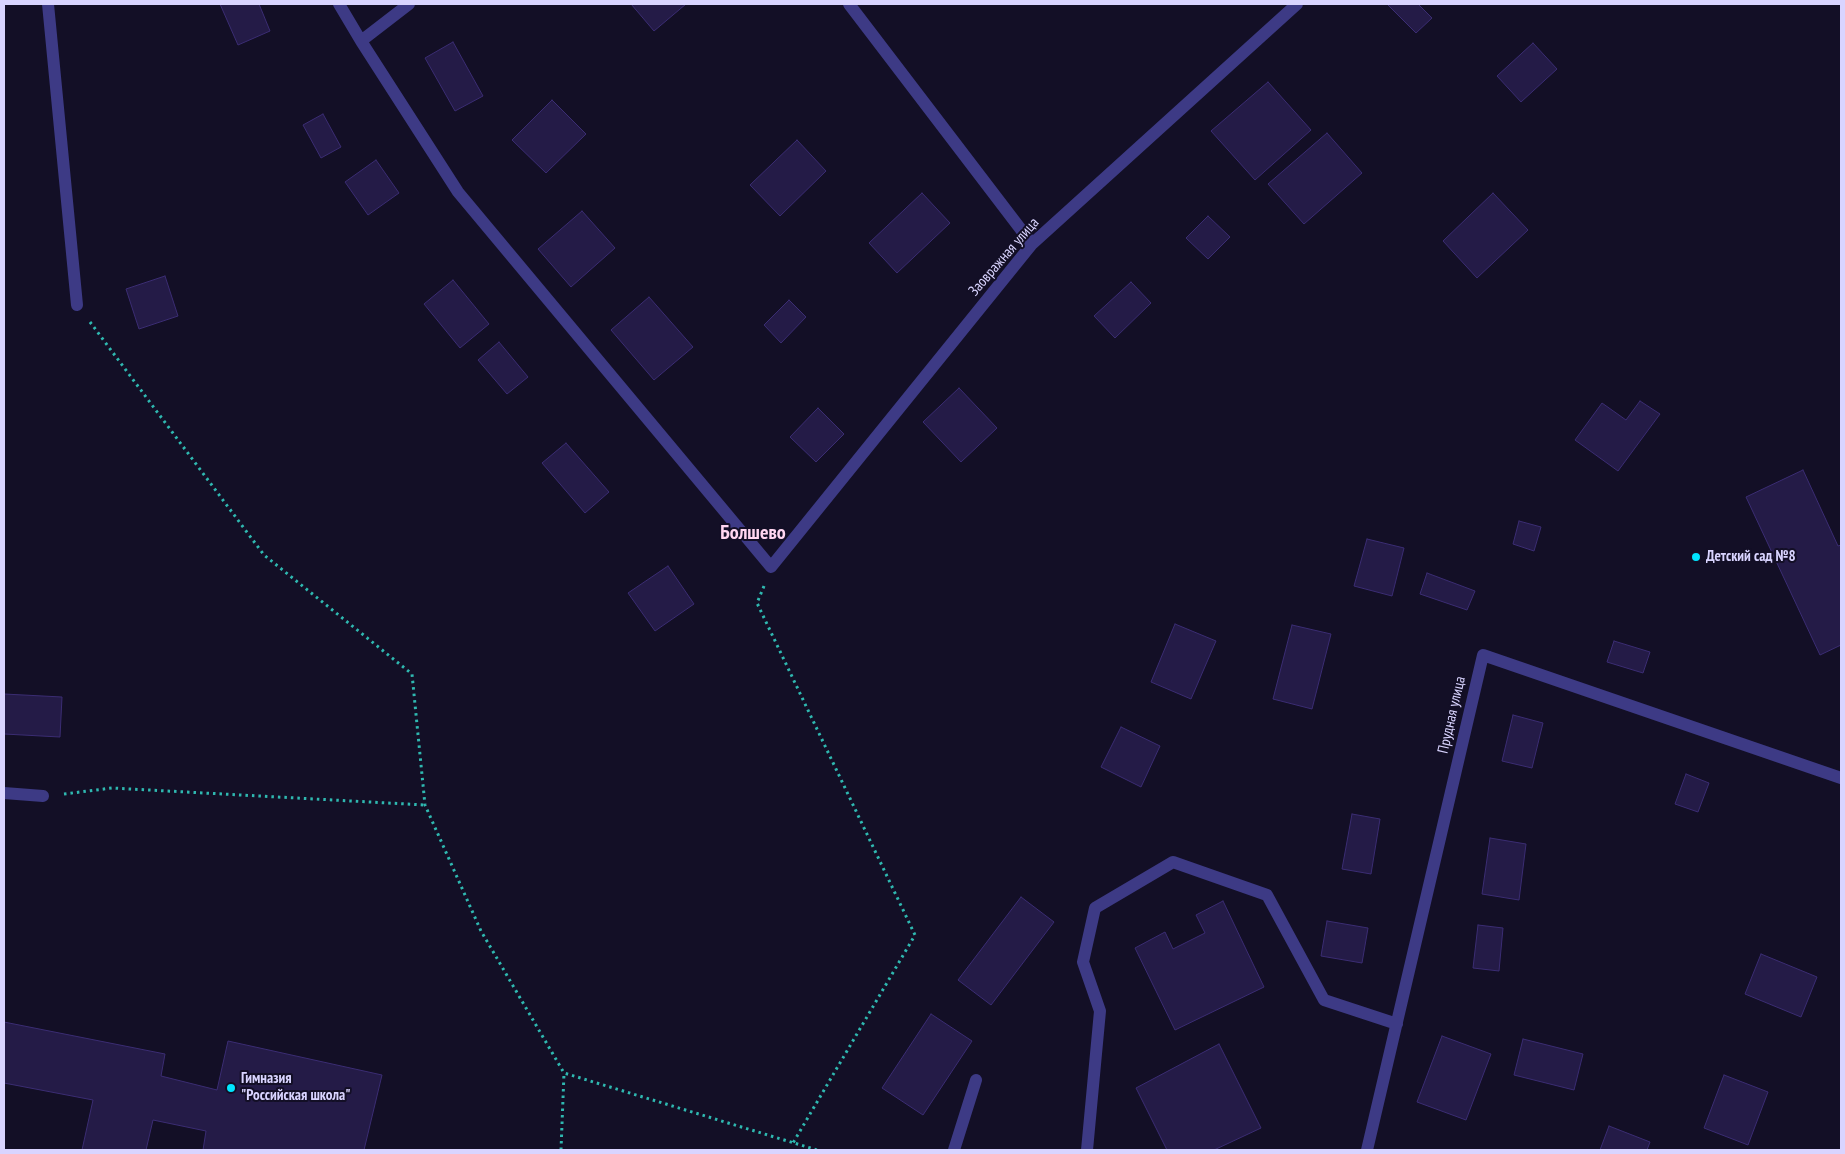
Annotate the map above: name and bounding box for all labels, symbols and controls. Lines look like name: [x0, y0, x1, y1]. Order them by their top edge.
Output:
street label: Заовражная улица: [965, 214, 1043, 300]
district label: Болшево: [720, 521, 786, 545]
place label: Детский сад №8: [1706, 548, 1796, 566]
marker: Детский сад №8: [1690, 551, 1702, 563]
street label: Прудная улица: [1434, 675, 1470, 755]
place label: Гимназия "Российская школа": [241, 1070, 350, 1105]
marker: Гимназия "Российская школа": [225, 1082, 237, 1094]

